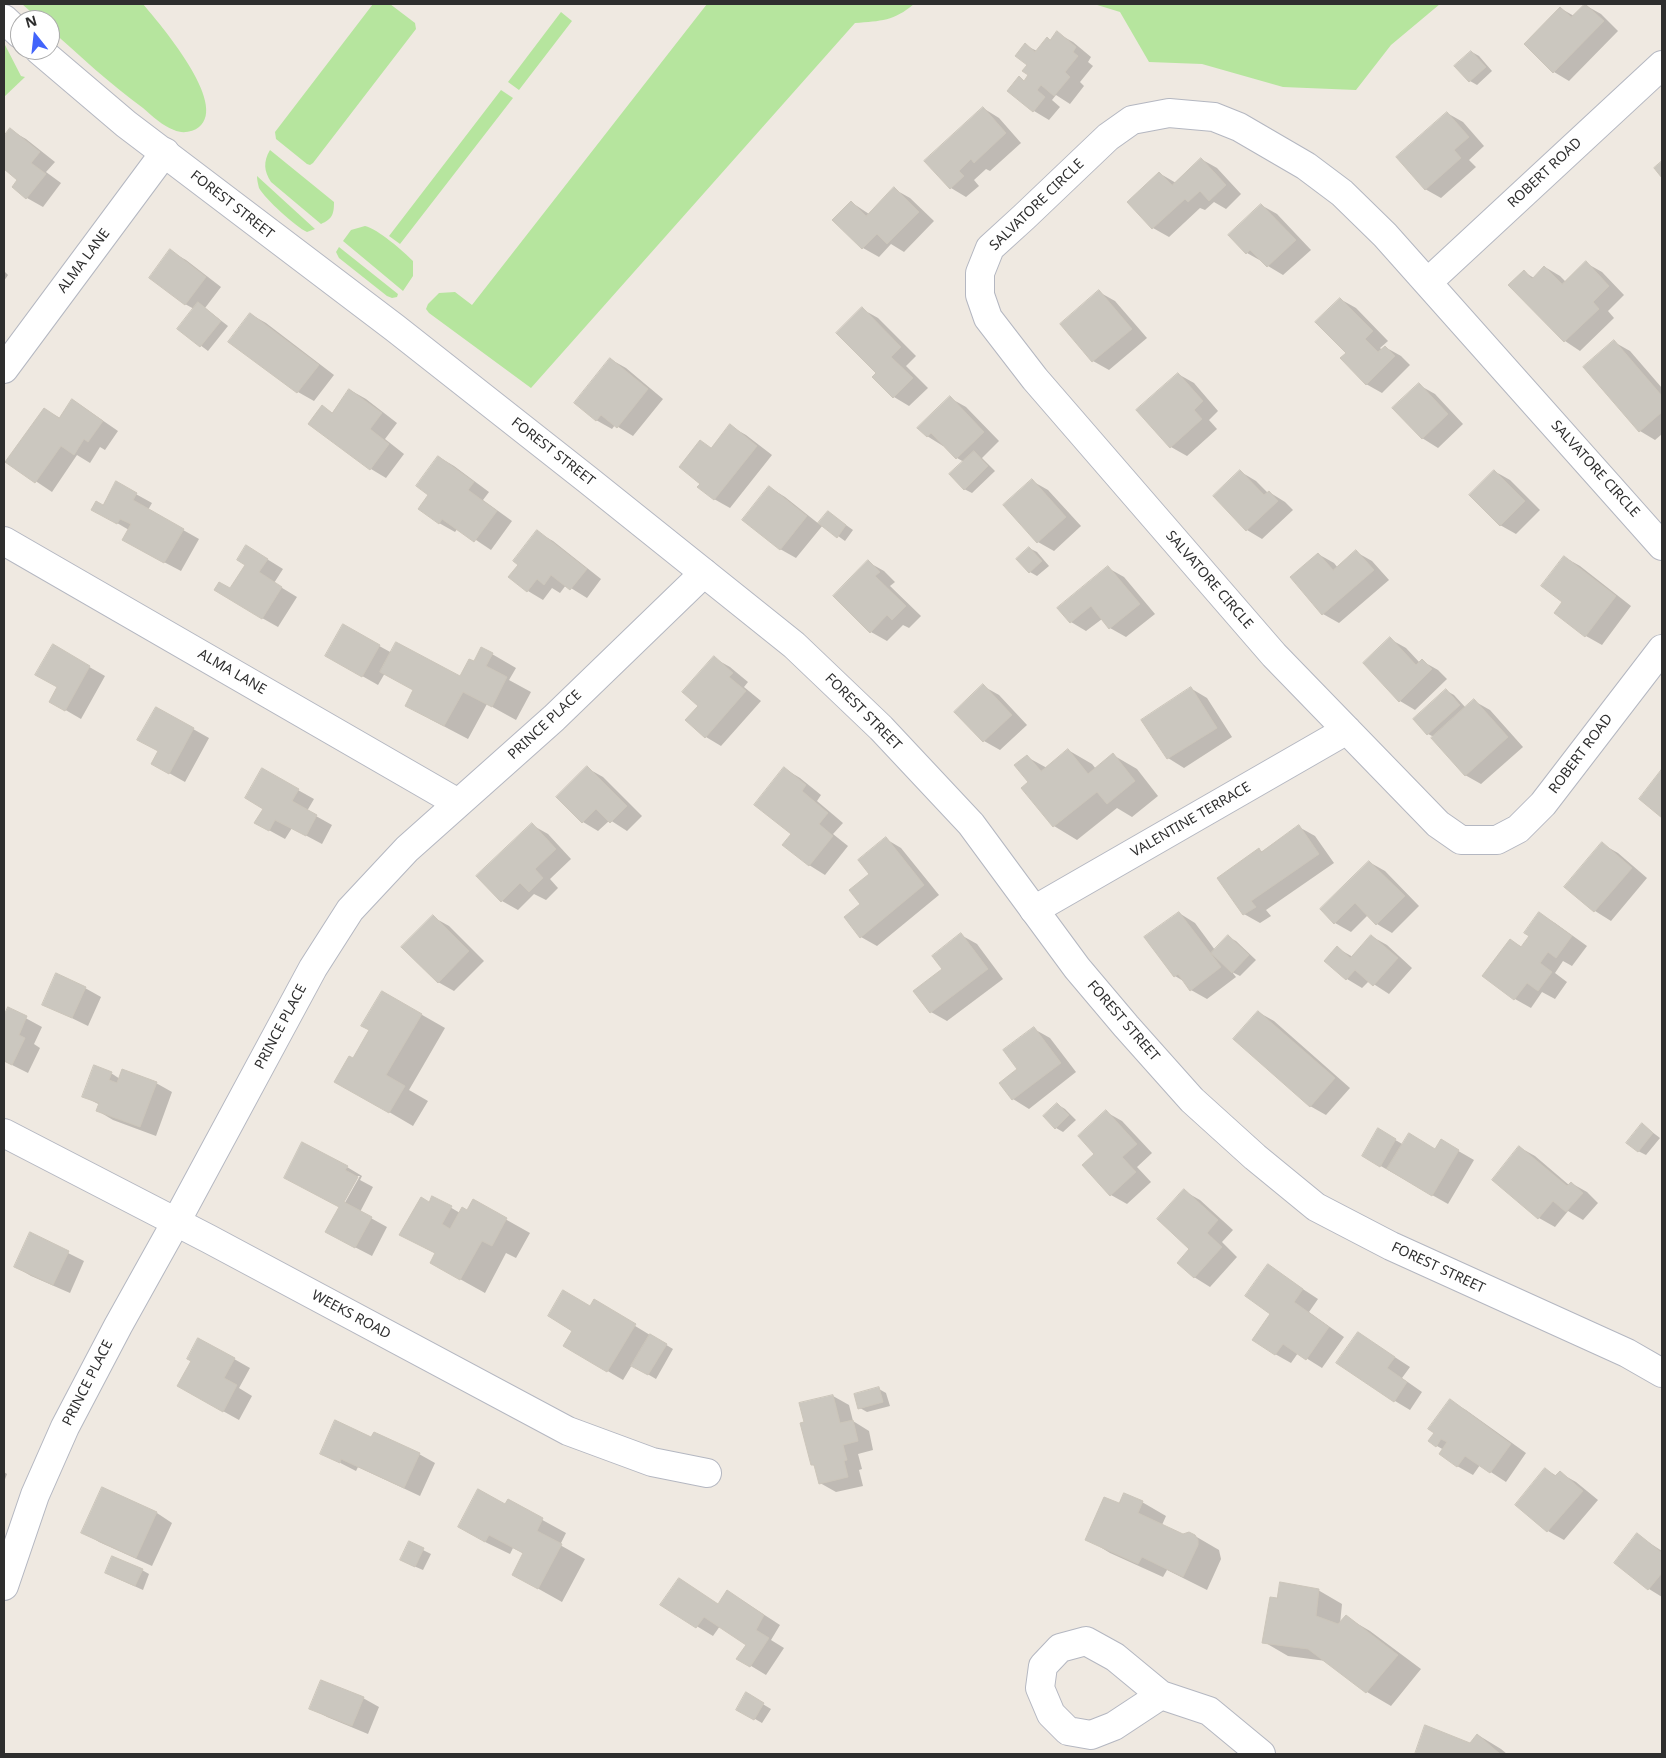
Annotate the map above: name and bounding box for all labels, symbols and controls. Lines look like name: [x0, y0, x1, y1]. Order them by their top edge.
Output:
north arrow: [10, 10, 60, 60]
text: N: [23, 10, 39, 32]
street label: ROBERT ROAD: [1504, 134, 1586, 212]
street label: SALVATORE CIRCLE: [986, 156, 1088, 254]
street label: FOREST STREET: [187, 167, 277, 243]
street label: ALMA LANE: [54, 225, 114, 297]
street label: FOREST STREET: [508, 414, 598, 490]
street label: SALVATORE CIRCLE: [1547, 417, 1643, 521]
street label: SALVATORE CIRCLE: [1162, 528, 1256, 632]
street label: ALMA LANE: [195, 646, 269, 698]
street label: FOREST STREET: [821, 670, 905, 754]
street label: PRINCE PLACE: [505, 687, 585, 763]
street label: ROBERT ROAD: [1546, 711, 1616, 797]
street label: VALENTINE TERRACE: [1128, 779, 1254, 861]
street label: FOREST STREET: [1083, 977, 1163, 1065]
street label: PRINCE PLACE: [252, 982, 310, 1072]
street label: FOREST STREET: [1389, 1239, 1487, 1297]
street label: WEEKS ROAD: [309, 1287, 393, 1343]
street label: PRINCE PLACE: [59, 1337, 117, 1429]

